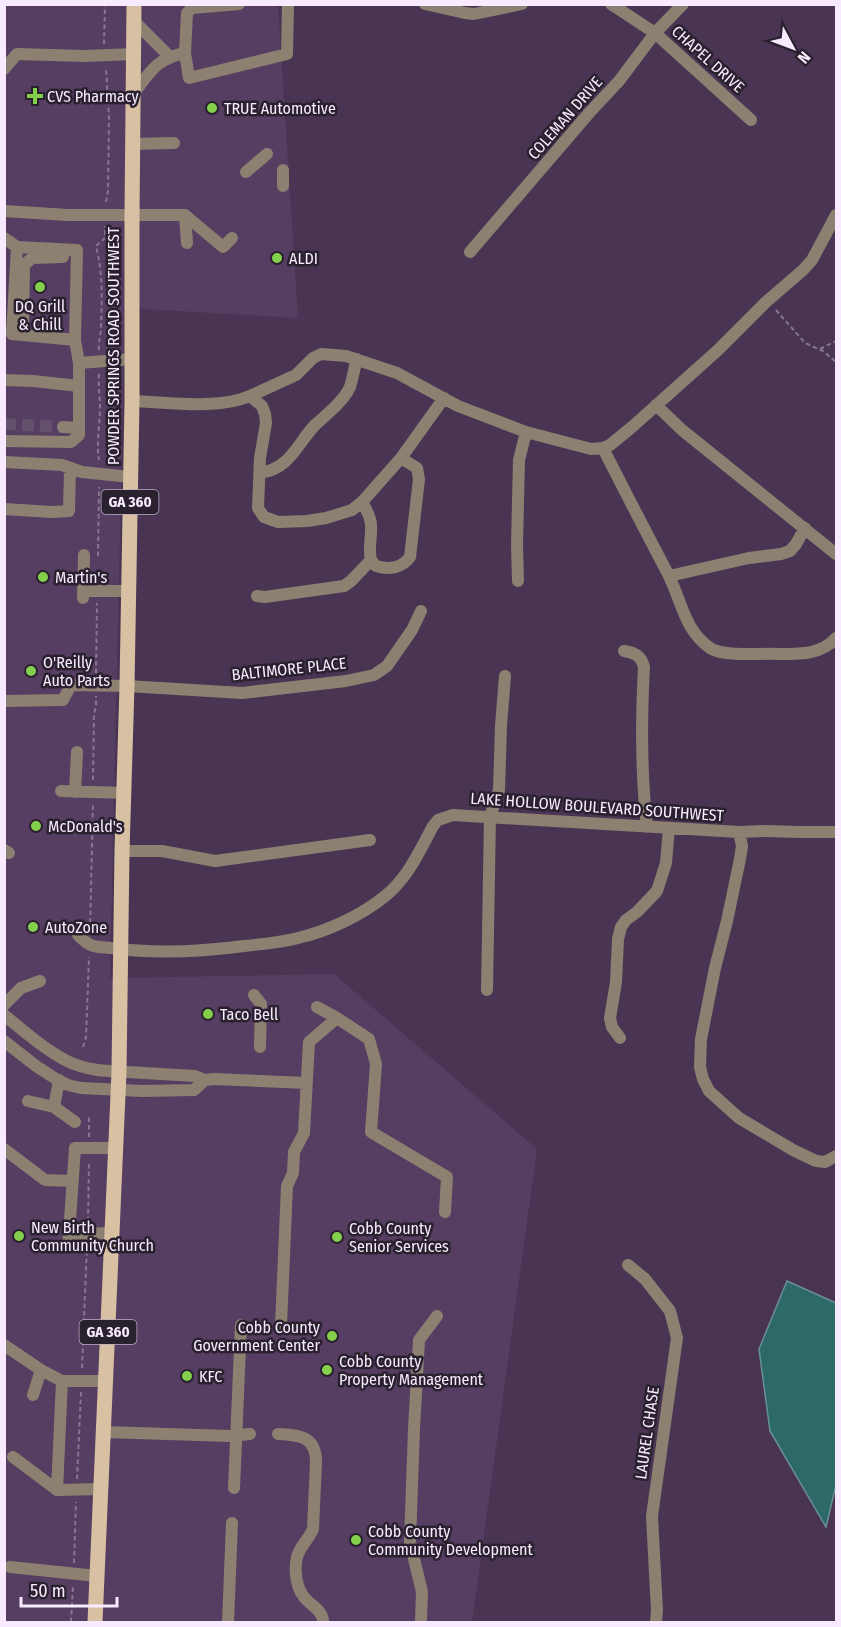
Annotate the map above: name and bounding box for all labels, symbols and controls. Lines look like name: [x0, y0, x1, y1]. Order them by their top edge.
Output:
north arrow: [763, 18, 823, 78]
street label: CHAPEL DRIVE: [668, 22, 748, 96]
text: N: [794, 48, 814, 67]
street label: COLEMAN DRIVE: [524, 73, 606, 163]
place label: CVS Pharmacy: [47, 87, 140, 106]
marker: CVS Pharmacy: [28, 89, 42, 103]
place label: TRUE Automotive: [224, 99, 336, 118]
marker: TRUE Automotive: [205, 101, 219, 115]
street label: POWDER SPRINGS ROAD SOUTHWEST: [104, 226, 123, 465]
place label: ALDI: [289, 249, 318, 268]
marker: ALDI: [270, 251, 284, 265]
marker: DQ Grill & Chill: [33, 280, 47, 294]
place label: DQ Grill & Chill: [15, 297, 65, 334]
road number: GA 360: [102, 490, 158, 514]
place label: Martin's: [55, 568, 107, 587]
marker: Martin's: [36, 570, 50, 584]
place label: O'Reilly Auto Parts: [43, 653, 110, 690]
street label: BALTIMORE PLACE: [231, 654, 347, 684]
marker: O'Reilly Auto Parts: [24, 664, 38, 678]
street label: LAKE HOLLOW BOULEVARD SOUTHWEST: [470, 789, 725, 825]
place label: McDonald's: [48, 817, 123, 836]
marker: McDonald's: [29, 819, 43, 833]
place label: AutoZone: [45, 918, 107, 937]
marker: AutoZone: [26, 920, 40, 934]
place label: Taco Bell: [220, 1005, 278, 1024]
marker: Taco Bell: [201, 1007, 215, 1021]
place label: New Birth Community Church: [31, 1218, 154, 1255]
place label: Cobb County Senior Services: [349, 1219, 449, 1256]
marker: New Birth Community Church: [12, 1229, 26, 1243]
marker: Cobb County Senior Services: [330, 1230, 344, 1244]
place label: Cobb County Government Center: [193, 1318, 321, 1355]
road number: GA 360: [80, 1320, 136, 1344]
marker: Cobb County Government Center: [325, 1329, 339, 1343]
place label: Cobb County Property Management: [339, 1352, 484, 1389]
marker: Cobb County Property Management: [320, 1363, 334, 1377]
place label: KFC: [199, 1367, 222, 1386]
marker: KFC: [180, 1369, 194, 1383]
street label: LAUREL CHASE: [631, 1385, 663, 1481]
place label: Cobb County Community Development: [368, 1522, 534, 1559]
marker: Cobb County Community Development: [349, 1533, 363, 1547]
scale bar: [21, 1570, 117, 1608]
text: 50 m: [30, 1580, 66, 1602]

